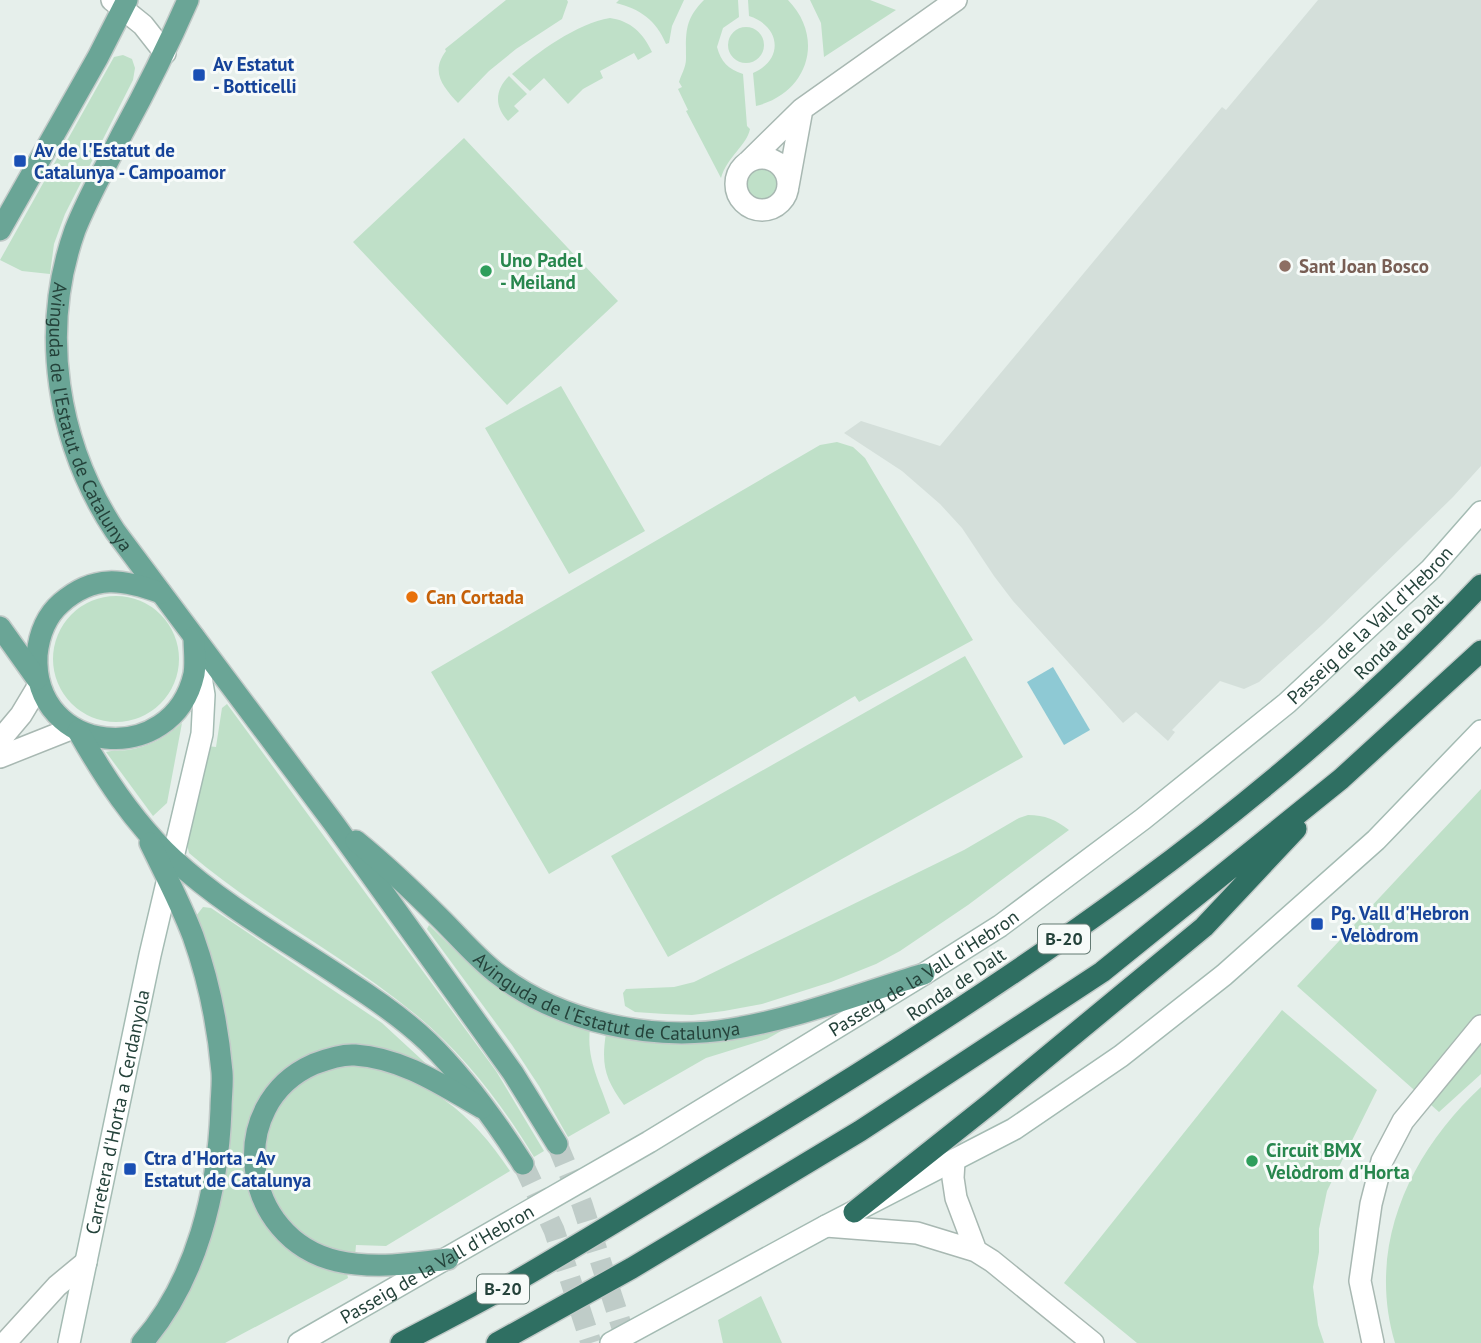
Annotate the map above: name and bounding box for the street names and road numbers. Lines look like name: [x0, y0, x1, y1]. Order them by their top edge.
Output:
street label: Avinguda de l'Estatut de Catalunya: [44, 281, 138, 556]
street label: Passeig de la Vall d'Hebron: [1282, 541, 1458, 709]
street label: Ronda de Dalt: [1348, 587, 1448, 684]
street label: Passeig de la Vall d'Hebron: [824, 904, 1023, 1041]
road number: B-20: [1038, 924, 1090, 954]
street label: Ronda de Dalt: [902, 942, 1011, 1026]
street label: Avinguda de l'Estatut de Catalunya: [468, 947, 742, 1045]
street label: Carretera d'Horta a Cerdanyola: [80, 987, 154, 1237]
street label: Passeig de la Vall d'Hebron: [336, 1199, 538, 1329]
road number: B-20: [477, 1274, 529, 1304]

